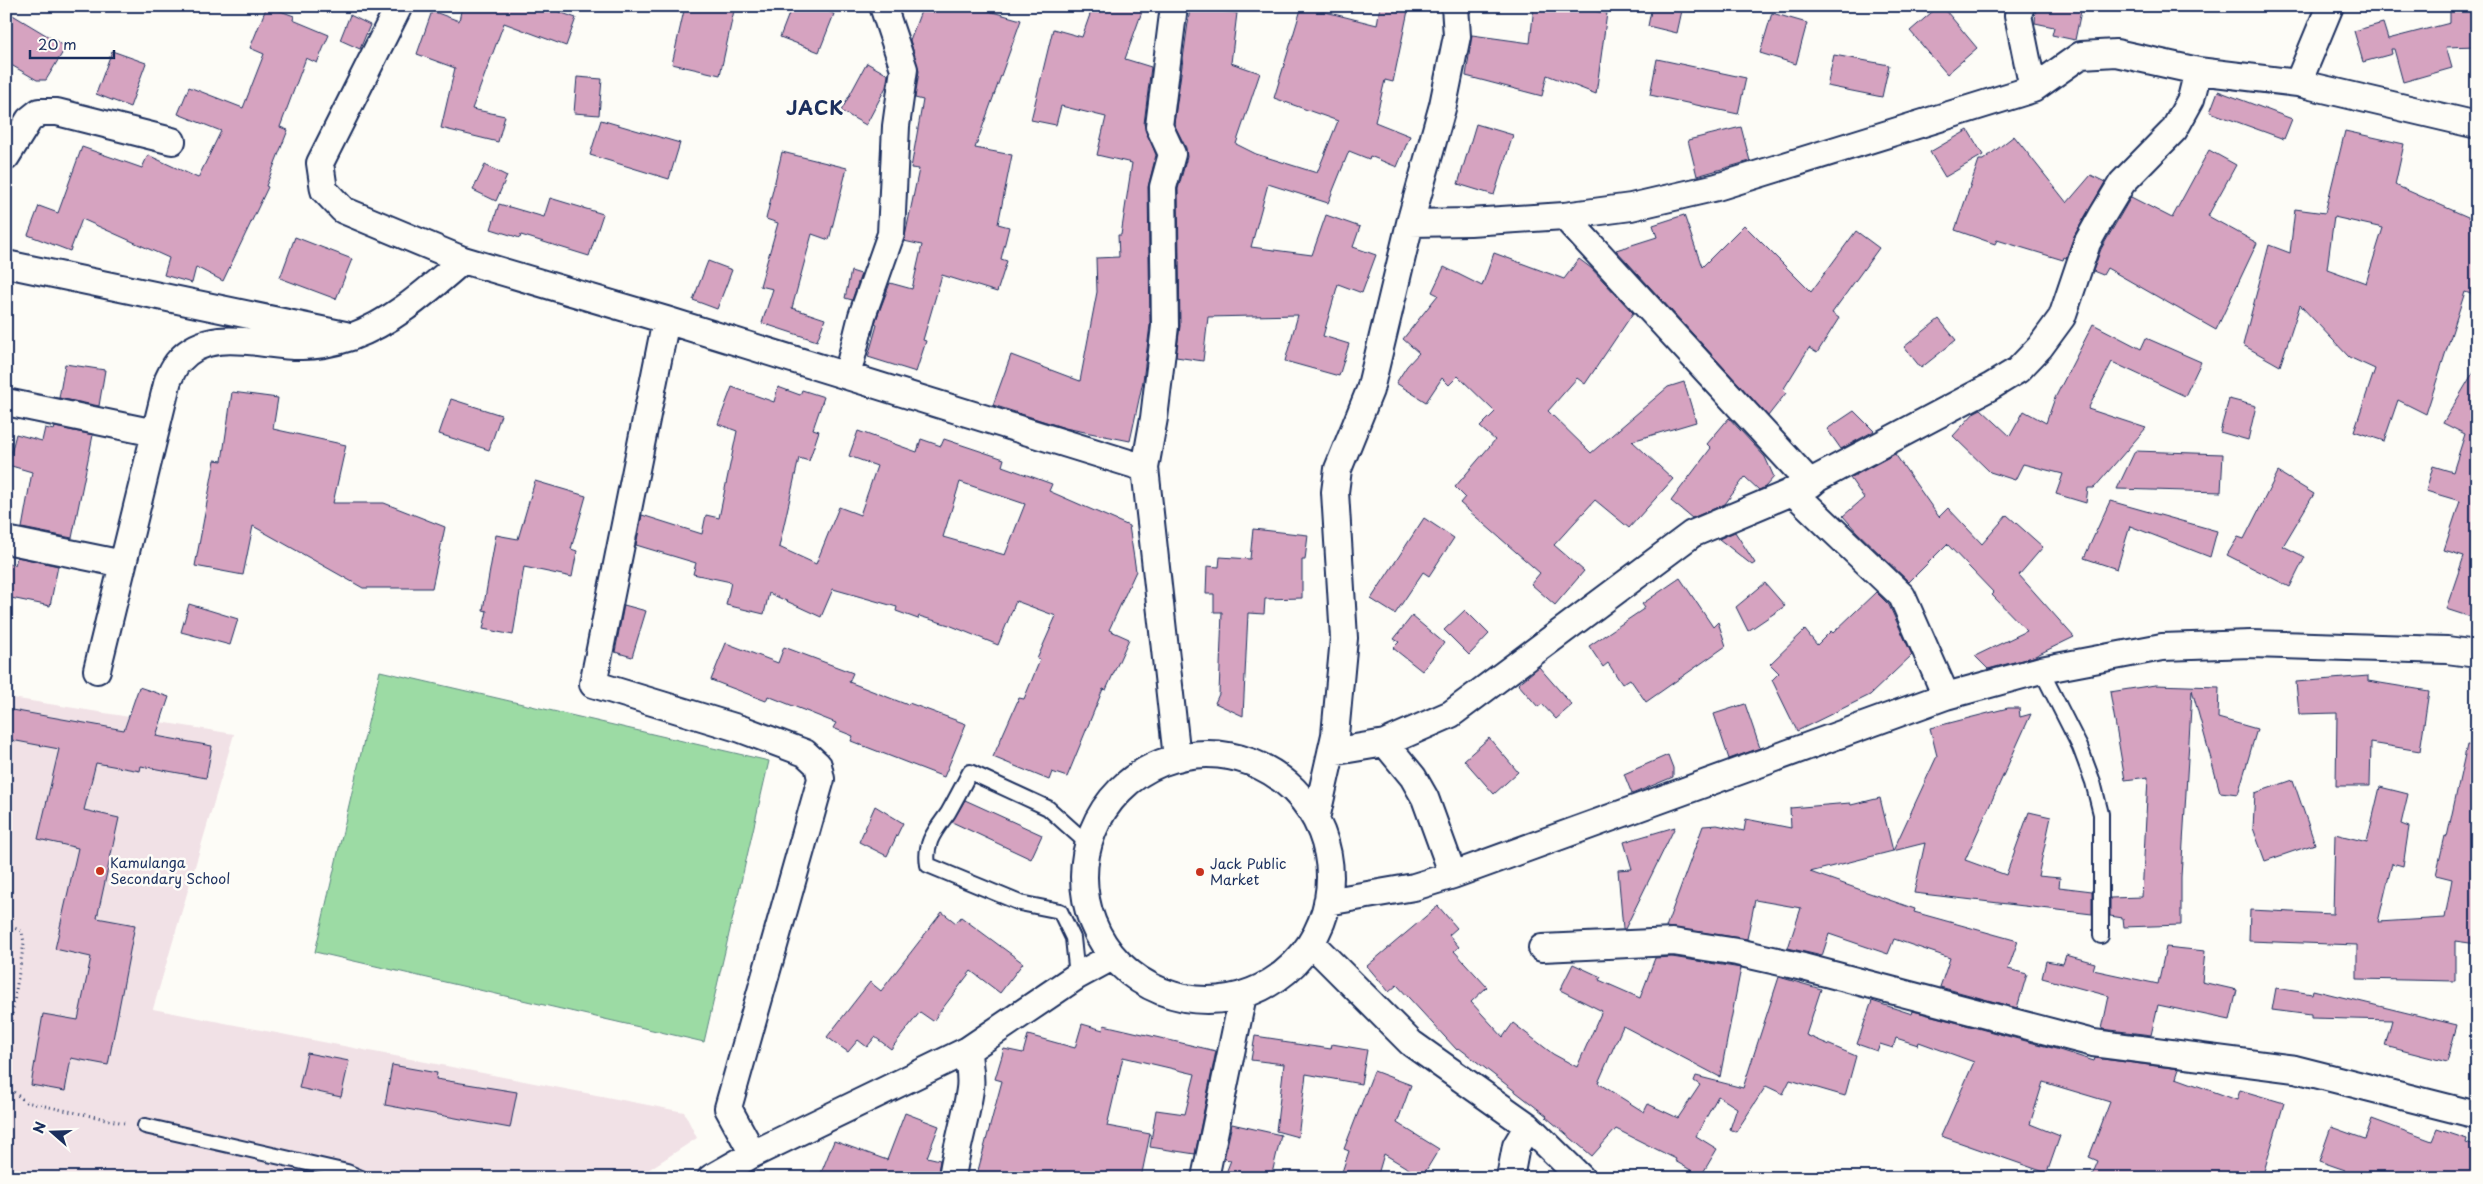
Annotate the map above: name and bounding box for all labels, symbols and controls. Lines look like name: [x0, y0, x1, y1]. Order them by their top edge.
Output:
scale bar: [30, 28, 114, 60]
text: 20 m: [38, 32, 77, 55]
district label: JACK: [786, 93, 844, 121]
place label: Kamulanga Secondary School: [110, 852, 230, 889]
place label: Jack Public Market: [1210, 853, 1286, 890]
marker: Kamulanga Secondary School: [94, 865, 106, 877]
marker: Jack Public Market: [1194, 866, 1206, 878]
north arrow: [28, 1106, 78, 1156]
text: N: [28, 1119, 51, 1136]

